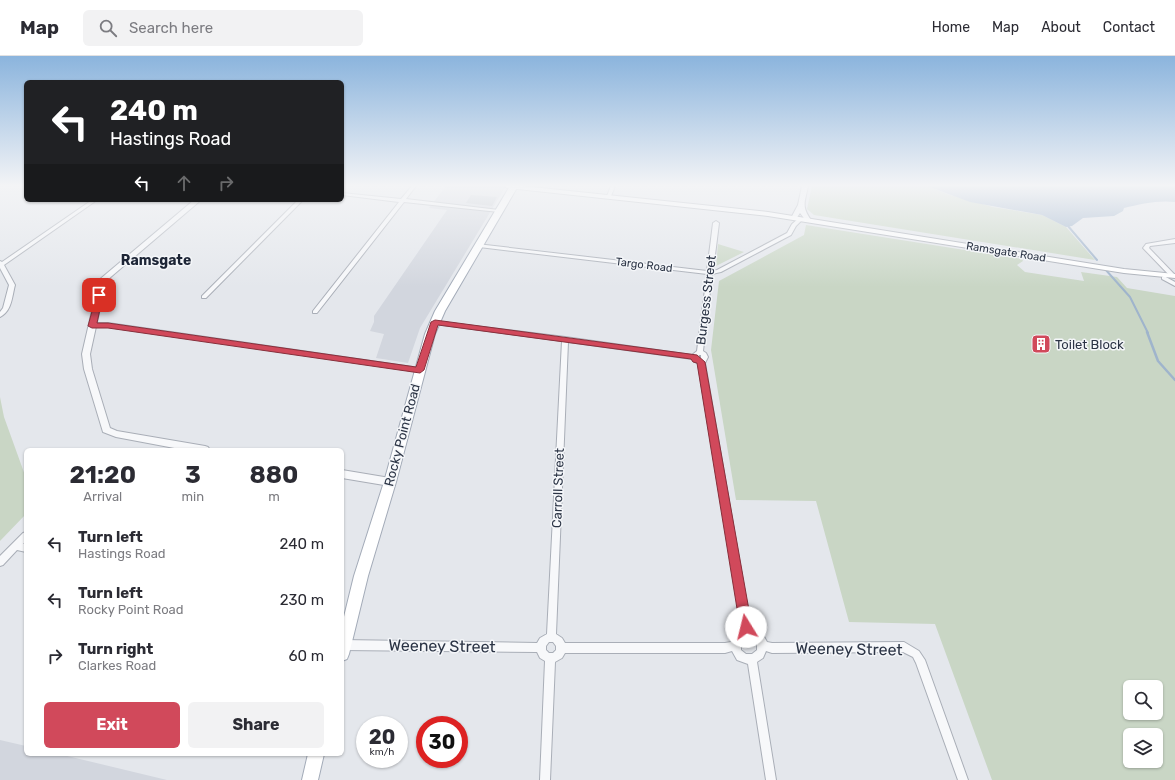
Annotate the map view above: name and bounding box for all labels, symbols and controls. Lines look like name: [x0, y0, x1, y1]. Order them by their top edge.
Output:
search box: [83, 10, 363, 46]
text: Map: [20, 16, 59, 39]
icon: search: [97, 17, 119, 39]
text: Search here: [129, 19, 213, 37]
text: Home: [932, 19, 970, 36]
text: Map: [992, 19, 1019, 36]
text: About: [1041, 19, 1081, 36]
text: Contact: [1103, 19, 1155, 36]
text: 240 m: [110, 94, 198, 127]
icon: left: [44, 96, 96, 148]
text: Hastings Road: [110, 128, 231, 150]
icon: left: [131, 172, 153, 194]
icon: ahead: [173, 172, 195, 194]
icon: right: [215, 172, 237, 194]
street label: Ramsgate Road: [965, 239, 1047, 265]
district label: Ramsgate: [121, 252, 191, 269]
street label: Burgess Street: [693, 254, 720, 346]
street label: Targo Road: [615, 255, 673, 275]
pin: [82, 278, 116, 312]
icon: arrive: [88, 284, 110, 306]
building icon: Toilet Block: [1030, 333, 1052, 355]
place label: Toilet Block: [1055, 337, 1124, 352]
street label: Rocky Point Road: [381, 382, 423, 488]
street label: Carroll Street: [549, 448, 567, 528]
text: 21:20: [70, 461, 136, 489]
text: 3: [185, 461, 201, 489]
text: 880: [250, 461, 298, 489]
text: Arrival: [83, 489, 122, 504]
text: min: [182, 489, 204, 504]
text: m: [268, 489, 280, 504]
text: Turn left: [78, 528, 143, 546]
icon: left: [44, 533, 66, 555]
text: 240 m: [279, 535, 324, 553]
text: Hastings Road: [78, 546, 166, 561]
text: Turn left: [78, 584, 143, 602]
icon: left: [44, 589, 66, 611]
text: 230 m: [280, 591, 324, 609]
text: Rocky Point Road: [78, 602, 184, 617]
position arrow: [725, 606, 767, 648]
street label: Weeney Street: [388, 636, 496, 656]
street label: Weeney Street: [795, 639, 903, 659]
text: Turn right: [78, 640, 153, 658]
icon: right: [44, 645, 66, 667]
text: 60 m: [288, 647, 324, 665]
text: Clarkes Road: [78, 658, 156, 673]
map controls: [1123, 680, 1163, 768]
button: search: [1123, 680, 1163, 720]
button: Exit: [44, 702, 180, 748]
button: Share: [188, 702, 324, 748]
speed limit sign: 30: [416, 716, 468, 768]
text: 20: [369, 725, 395, 749]
button: layers: [1123, 728, 1163, 768]
text: km/h: [370, 746, 394, 758]

